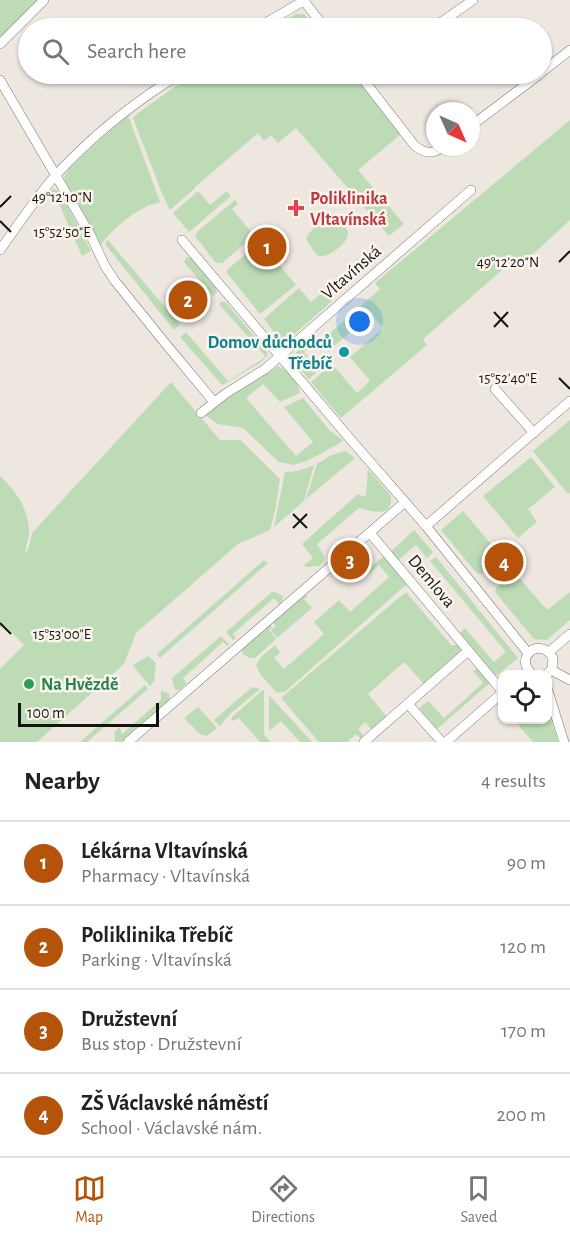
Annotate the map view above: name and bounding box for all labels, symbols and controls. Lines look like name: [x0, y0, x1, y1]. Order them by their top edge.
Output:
search box: [18, 18, 552, 84]
icon: search: [39, 35, 72, 68]
text: Search here: [87, 40, 186, 62]
north arrow: [426, 102, 480, 156]
text: 49°12'10"N: [32, 190, 92, 205]
place label: Poliklinika Vltavínská: [310, 190, 388, 229]
marker: Poliklinika Vltavínská: [287, 199, 305, 217]
pin: 1: [248, 224, 286, 270]
text: 15°52'50"E: [33, 225, 91, 240]
street label: Vltavínská: [318, 242, 385, 303]
text: 49°12'20"N: [477, 255, 539, 270]
pin: 2: [168, 278, 207, 322]
your location: [345, 307, 374, 336]
place label: Domov důchodců Třebíč: [208, 334, 333, 373]
marker: Domov důchodců Třebíč: [337, 345, 351, 359]
text: 15°52'40"E: [479, 371, 537, 386]
pin: 3: [330, 538, 370, 582]
pin: 4: [484, 540, 524, 584]
street label: Demlova: [404, 552, 458, 612]
text: 15°53'00"E: [33, 627, 91, 642]
map controls: [498, 670, 552, 724]
button: locate: [498, 670, 552, 724]
place label: Na Hvězdě: [41, 676, 118, 694]
marker: Na Hvězdě: [22, 677, 36, 691]
scale bar: [18, 700, 159, 728]
text: 100 m: [27, 705, 65, 721]
text: Nearby: [24, 768, 100, 794]
text: 4 results: [481, 771, 546, 791]
text: Lékárna Vltavínská: [81, 840, 248, 862]
text: 1: [40, 853, 47, 873]
text: 90 m: [507, 853, 546, 873]
text: Pharmacy · Vltavínská: [81, 866, 250, 886]
text: Poliklinika Třebíč: [81, 924, 233, 946]
text: 2: [39, 937, 48, 957]
text: 120 m: [500, 937, 546, 957]
text: Parking · Vltavínská: [81, 950, 232, 970]
text: Družstevní: [81, 1008, 177, 1030]
text: 3: [39, 1021, 48, 1041]
text: 170 m: [501, 1021, 546, 1041]
text: Bus stop · Družstevní: [81, 1034, 241, 1054]
text: ZŠ Václavské náměstí: [81, 1092, 269, 1114]
text: 4: [38, 1105, 49, 1125]
text: 200 m: [496, 1105, 546, 1125]
text: School · Václavské nám.: [81, 1118, 262, 1138]
tab: Map: [73, 1172, 106, 1227]
tab: Directions: [251, 1172, 315, 1227]
tab: Saved: [461, 1172, 497, 1227]

